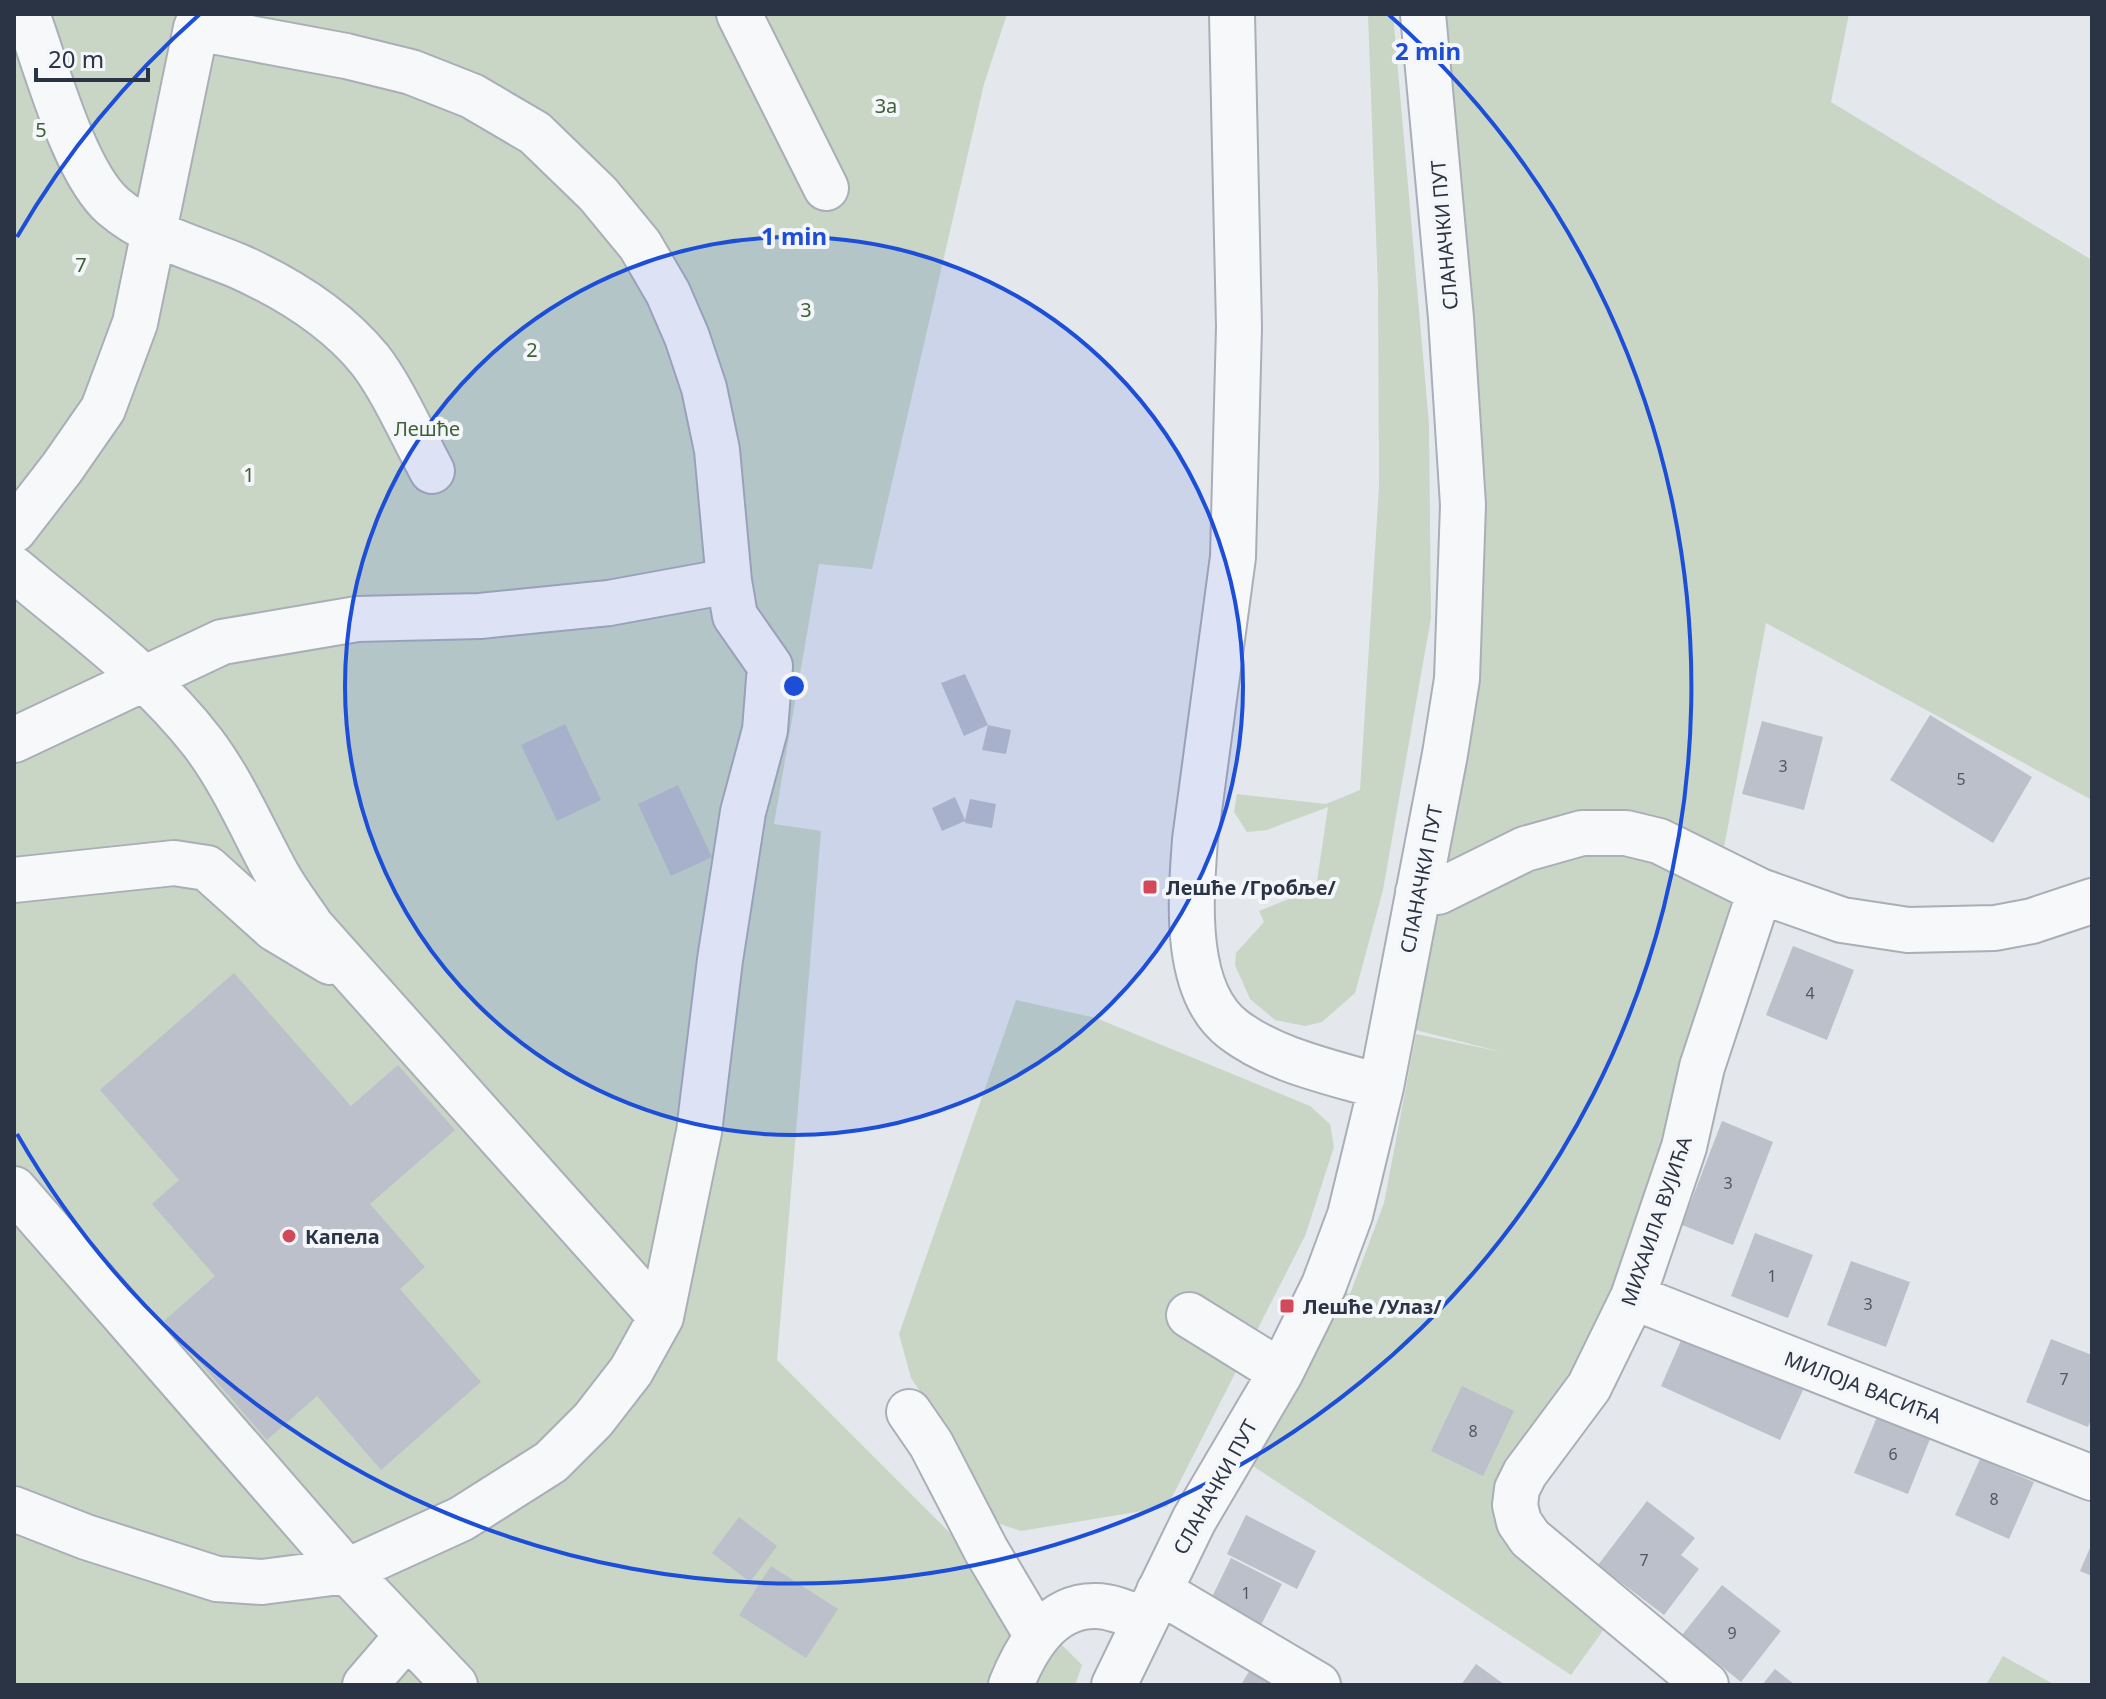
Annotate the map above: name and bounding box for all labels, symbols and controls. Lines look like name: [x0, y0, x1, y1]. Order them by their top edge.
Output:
scale bar: [36, 32, 148, 82]
text: 2 min: [1395, 34, 1461, 67]
text: 20 m: [48, 42, 104, 75]
park label: 3a: [875, 92, 897, 119]
park label: 5: [35, 116, 47, 143]
street label: СЛАНАЧКИ ПУТ: [1424, 159, 1464, 311]
text: 1 min: [761, 219, 827, 252]
park label: 7: [75, 251, 87, 278]
park label: 3: [800, 296, 812, 323]
park label: 2: [526, 336, 538, 363]
park label: Лешће: [394, 415, 460, 442]
park label: 1: [243, 461, 255, 488]
centre of rings: [780, 672, 808, 700]
house number: 3: [1778, 755, 1788, 777]
house number: 5: [1956, 768, 1966, 790]
street label: СЛАНАЧКИ ПУТ: [1393, 803, 1449, 955]
place label: Лешће /Гробље/: [1166, 874, 1336, 901]
marker: Лешће /Гробље/: [1141, 878, 1159, 896]
house number: 4: [1805, 982, 1815, 1004]
street label: МИХАИЛА ВУЈИЋА: [1614, 1132, 1698, 1309]
house number: 3: [1723, 1172, 1733, 1194]
place label: Капела: [305, 1223, 380, 1250]
marker: Капела: [280, 1227, 298, 1245]
house number: 1: [1767, 1265, 1777, 1287]
place label: Лешће /Улаз/: [1303, 1293, 1442, 1320]
house number: 3: [1863, 1293, 1873, 1315]
marker: Лешће /Улаз/: [1278, 1297, 1296, 1315]
street label: МИЛОЈА ВАСИЋА: [1781, 1345, 1946, 1429]
house number: 7: [2059, 1368, 2069, 1390]
street label: СЛАНАЧКИ ПУТ: [1167, 1415, 1263, 1559]
house number: 8: [1468, 1420, 1478, 1442]
house number: 6: [1888, 1443, 1898, 1465]
house number: 8: [1989, 1488, 1999, 1510]
house number: 7: [1639, 1549, 1649, 1571]
house number: 1: [1241, 1582, 1251, 1604]
house number: 9: [1727, 1622, 1737, 1644]

